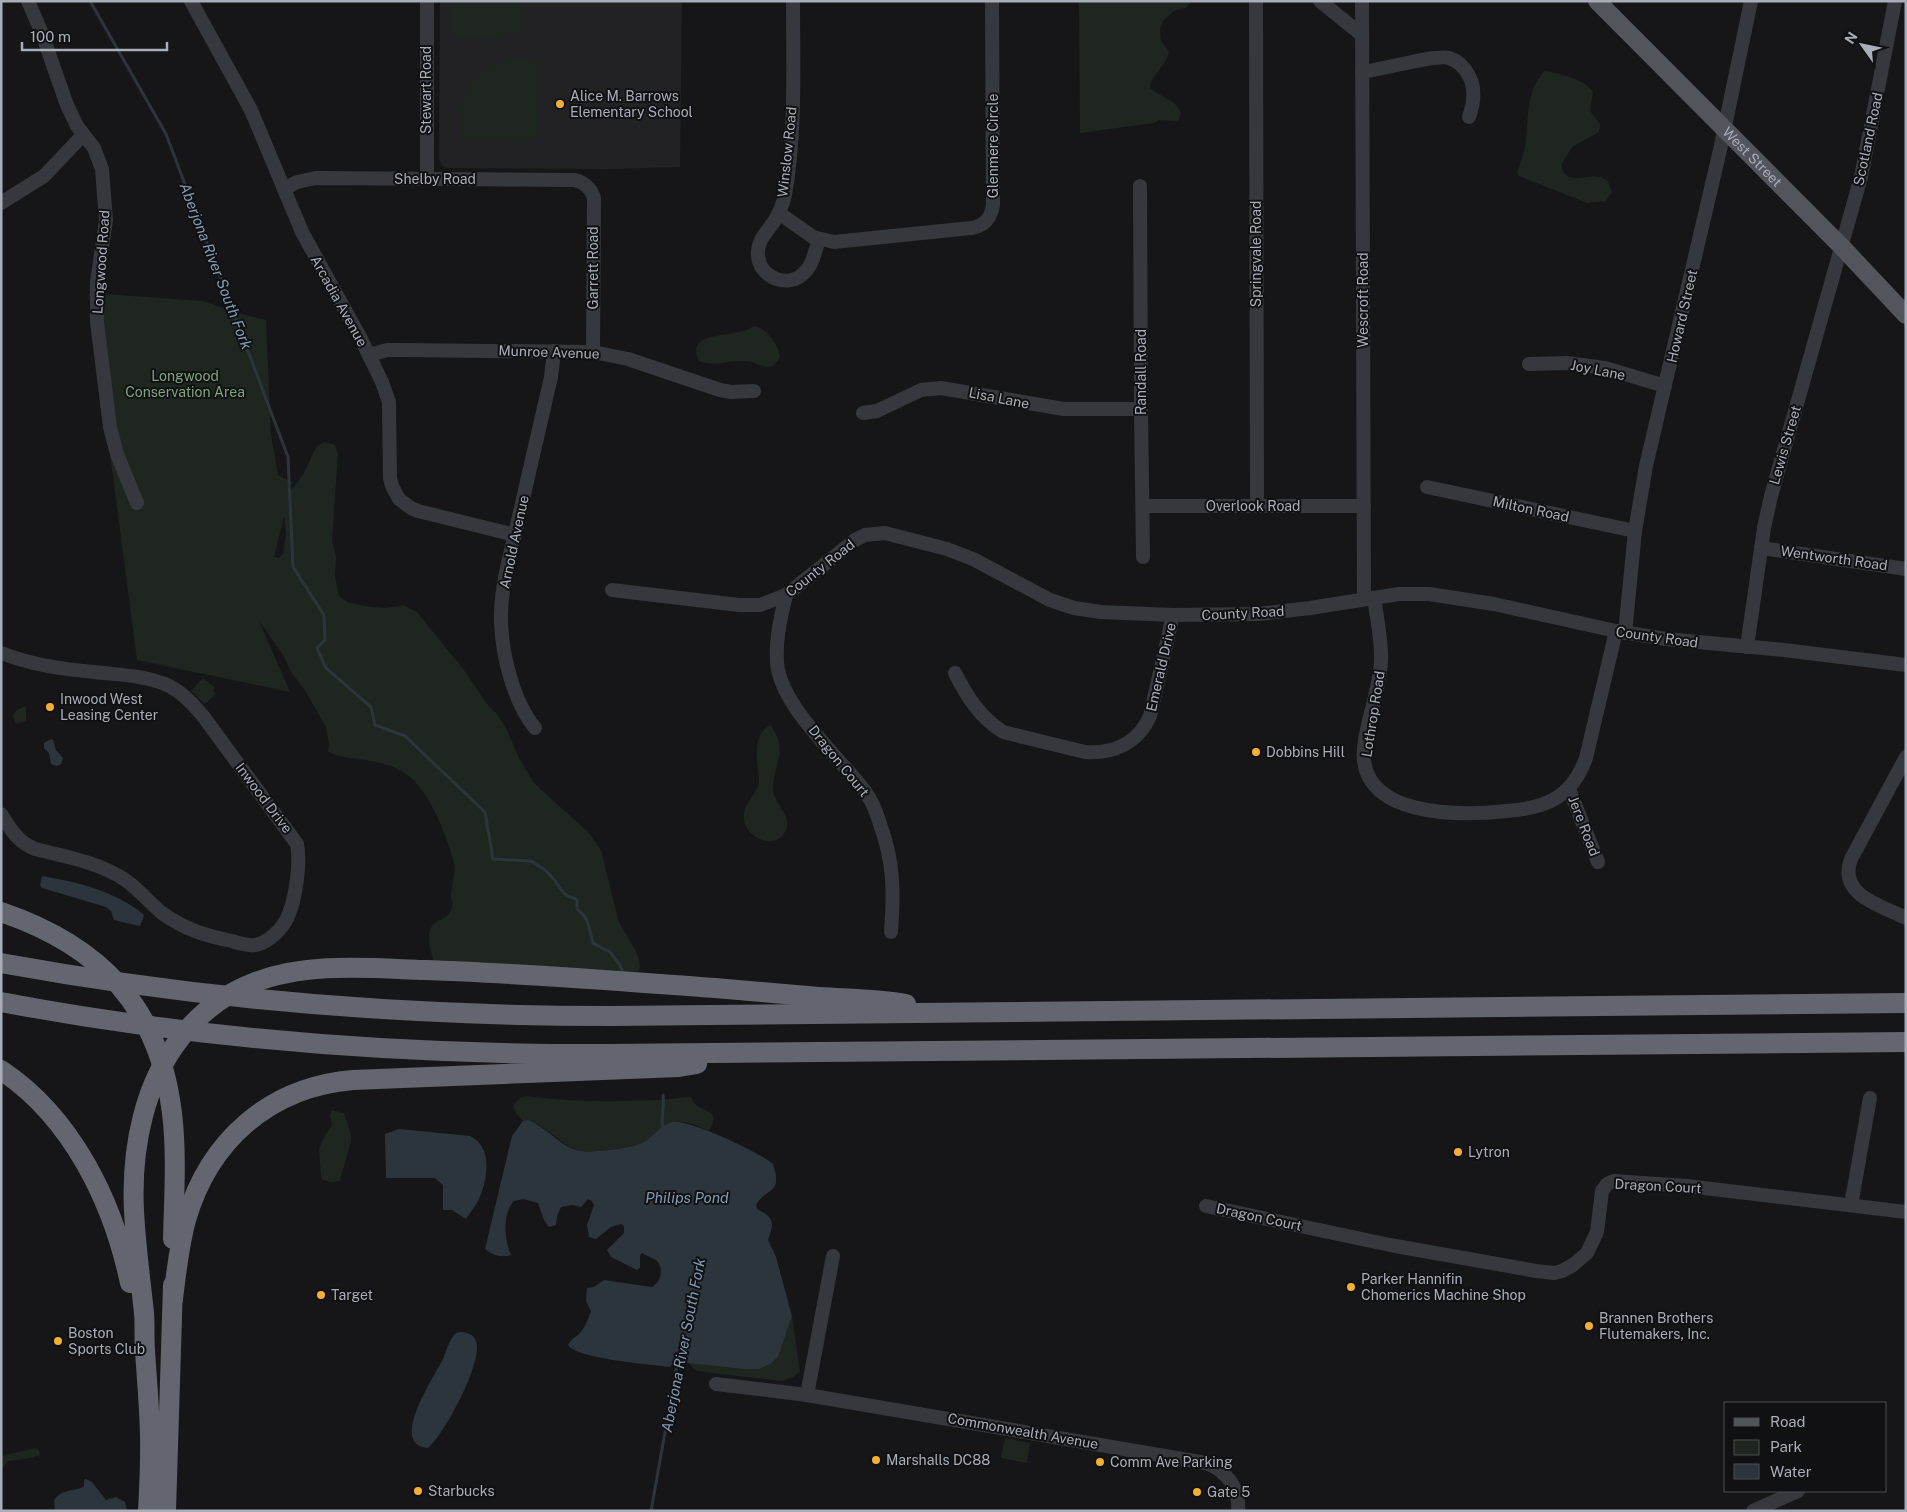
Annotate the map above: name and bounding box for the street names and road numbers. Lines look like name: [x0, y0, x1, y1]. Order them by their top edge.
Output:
street label: Stewart Road: [418, 46, 434, 134]
street label: Scotland Road: [1850, 91, 1886, 187]
street label: Glenmere Circle: [985, 94, 1001, 198]
street label: Winslow Road: [774, 106, 800, 198]
street label: West Street: [1719, 124, 1785, 190]
street label: Shelby Road: [394, 171, 476, 187]
street label: Springvale Road: [1248, 201, 1264, 307]
street label: Longwood Road: [89, 210, 113, 314]
street label: Garrett Road: [585, 226, 601, 310]
street label: Wescroft Road: [1355, 252, 1371, 348]
street label: Arcadia Avenue: [307, 253, 371, 349]
street label: Howard Street: [1664, 268, 1700, 364]
street label: Randall Road: [1133, 329, 1149, 415]
street label: Munroe Avenue: [498, 342, 600, 362]
street label: Joy Lane: [1569, 357, 1627, 383]
street label: Lisa Lane: [967, 384, 1031, 412]
street label: Lewis Street: [1766, 404, 1804, 486]
street label: Milton Road: [1491, 493, 1571, 525]
street label: Arnold Avenue: [496, 494, 532, 590]
street label: Overlook Road: [1206, 498, 1300, 514]
street label: County Road: [782, 536, 858, 600]
street label: Wentworth Road: [1779, 543, 1889, 573]
street label: County Road: [1201, 603, 1285, 623]
street label: Emerald Drive: [1143, 621, 1179, 713]
street label: County Road: [1615, 623, 1699, 651]
street label: Lothrop Road: [1358, 670, 1388, 758]
street label: Dragon Court: [805, 722, 873, 800]
street label: Inwood Drive: [232, 760, 296, 836]
street label: Jere Road: [1565, 794, 1603, 858]
street label: Dragon Court: [1614, 1176, 1702, 1196]
street label: Dragon Court: [1215, 1200, 1303, 1234]
street label: Commonwealth Avenue: [946, 1410, 1100, 1452]

